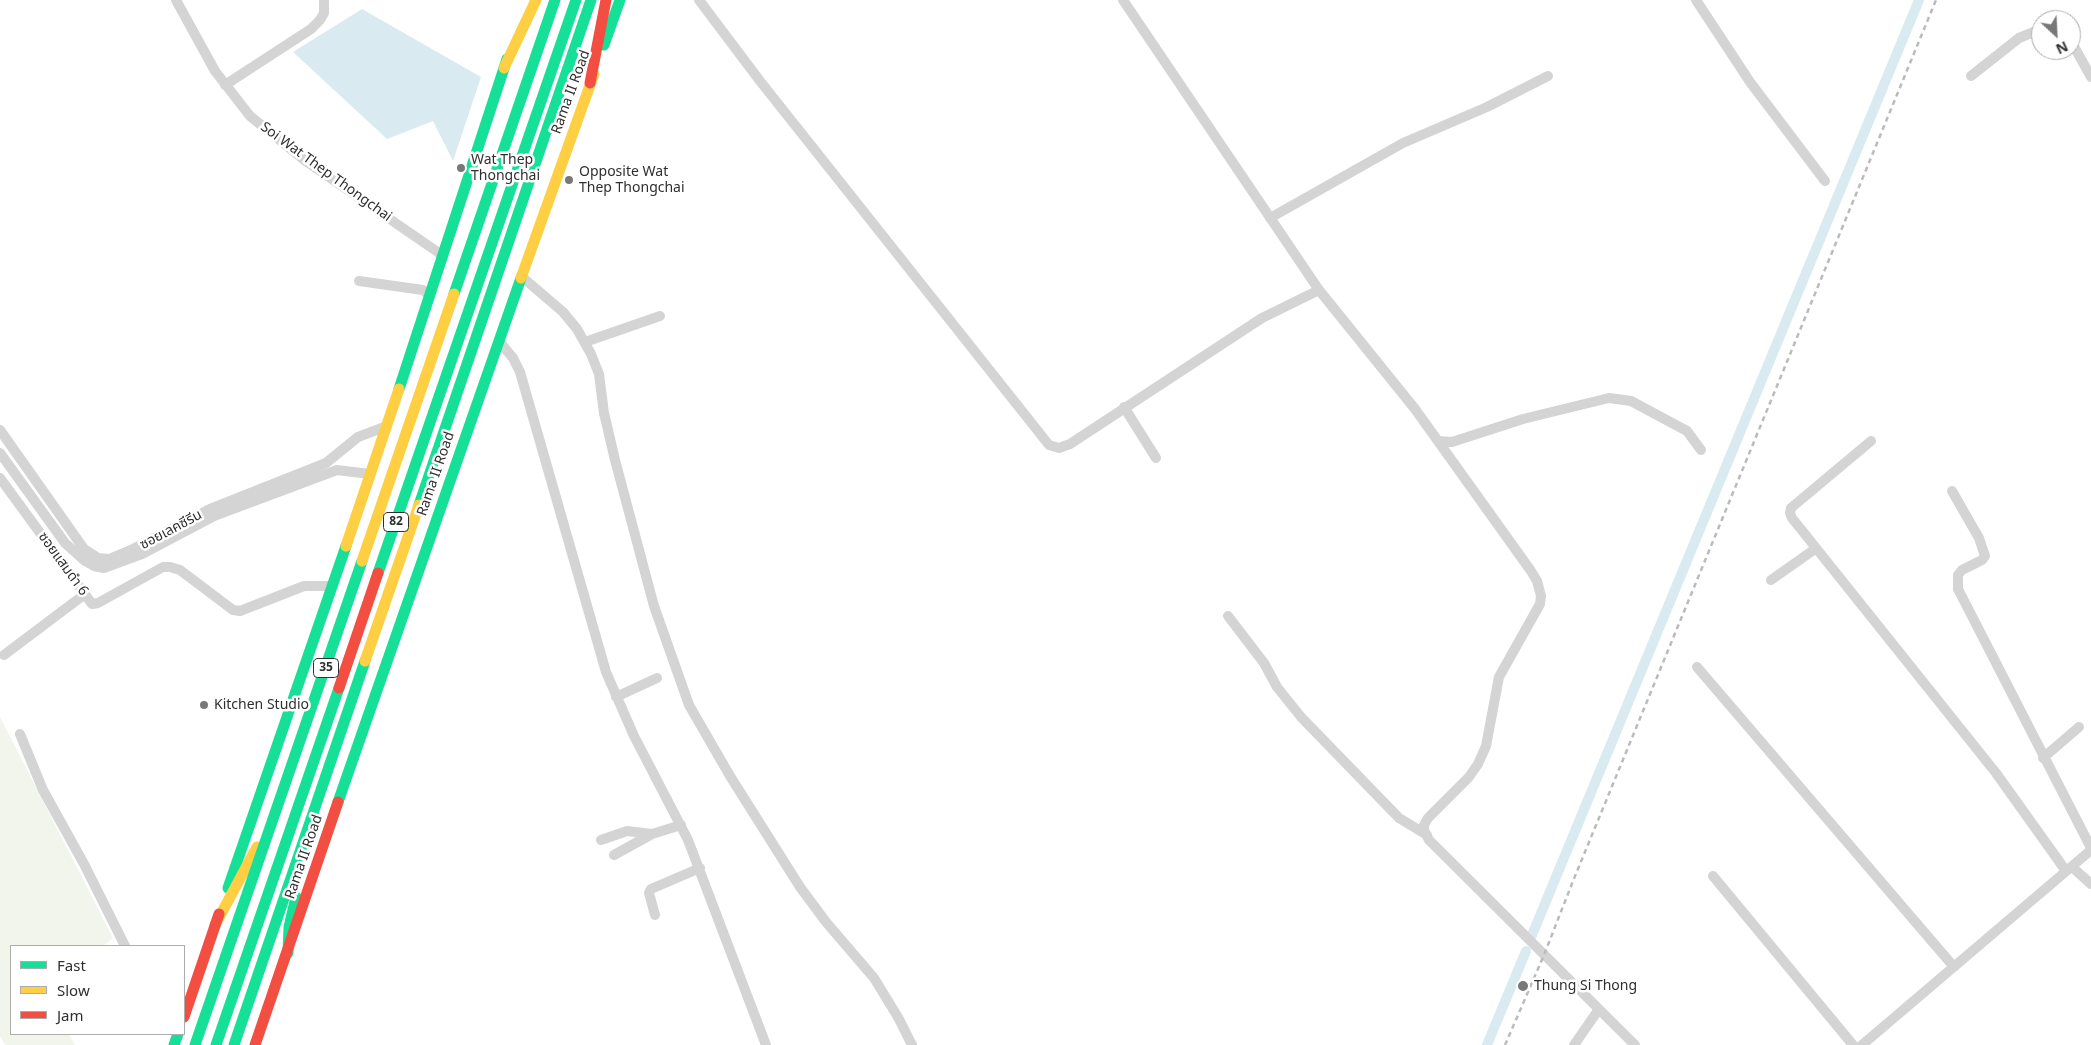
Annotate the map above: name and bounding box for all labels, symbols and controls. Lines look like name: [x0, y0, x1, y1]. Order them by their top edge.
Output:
north arrow: [2031, 10, 2081, 60]
text: N: [2053, 37, 2071, 59]
street label: Rama II Road: [548, 48, 594, 136]
street label: Soi Wat Thep Thongchai: [257, 119, 395, 225]
place label: Wat Thep Thongchai: [471, 152, 540, 184]
marker: Wat Thep Thongchai: [455, 162, 467, 174]
place label: Opposite Wat Thep Thongchai: [579, 164, 685, 196]
marker: Opposite Wat Thep Thongchai: [563, 174, 575, 186]
street label: Rama II Road: [414, 430, 458, 518]
street label: ซอยเลคซีรีน: [137, 507, 205, 553]
road number: 82: [384, 512, 408, 532]
street label: ซอยแสมดำ 6: [34, 529, 92, 599]
road number: 35: [314, 658, 338, 678]
place label: Kitchen Studio: [214, 697, 309, 713]
marker: Kitchen Studio: [198, 699, 210, 711]
street label: Rama II Road: [282, 813, 326, 901]
legend: [10, 945, 185, 1035]
text: Fast: [57, 955, 86, 975]
place label: Thung Si Thong: [1534, 978, 1637, 994]
marker: Thung Si Thong: [1516, 979, 1530, 993]
text: Slow: [57, 980, 90, 1000]
text: Jam: [57, 1005, 84, 1025]

